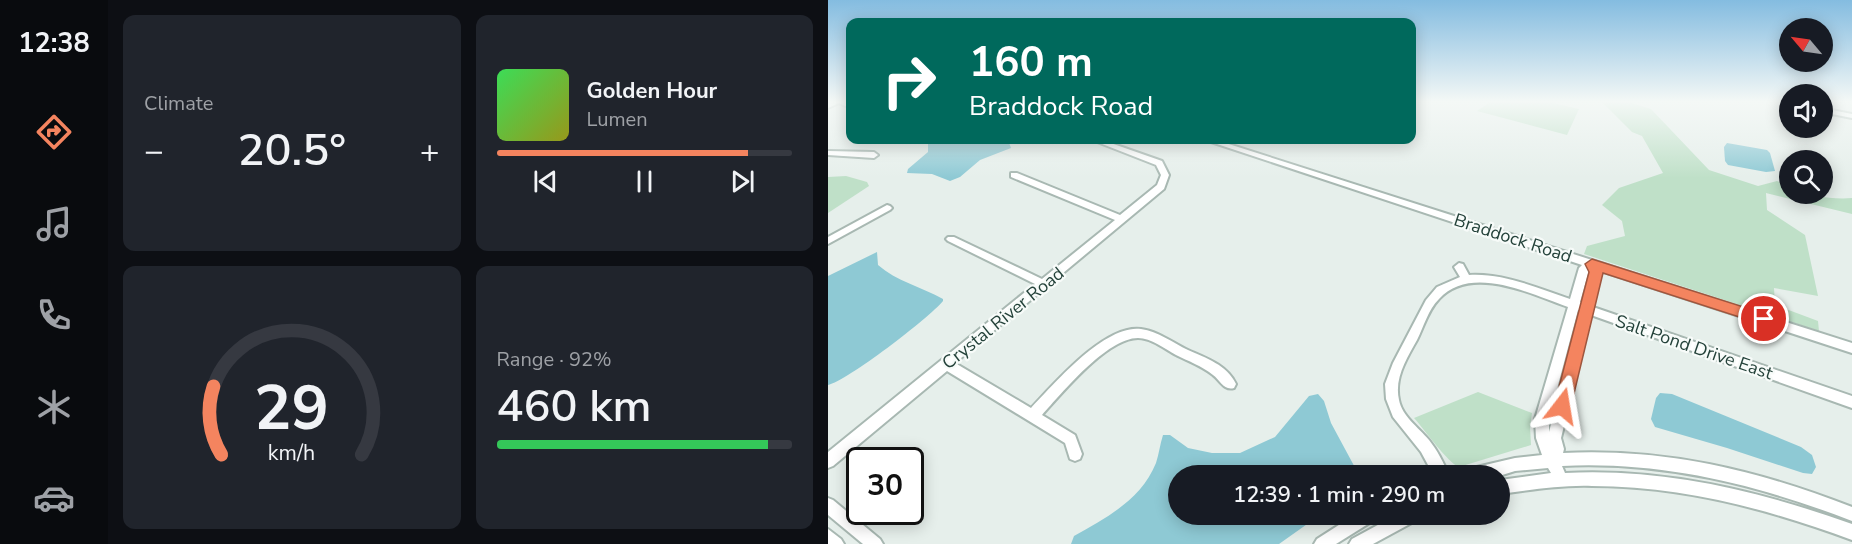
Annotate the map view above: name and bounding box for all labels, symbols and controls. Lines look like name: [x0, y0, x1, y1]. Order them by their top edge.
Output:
north arrow: [1779, 18, 1833, 72]
map controls: [1779, 18, 1833, 204]
text: 12:38: [18, 25, 90, 62]
text: 160 m: [969, 34, 1093, 91]
icon: right: [870, 42, 948, 120]
text: Golden Hour: [587, 76, 717, 106]
button: sound: [1779, 84, 1833, 138]
text: Braddock Road: [969, 88, 1153, 125]
text: Climate: [144, 90, 213, 117]
text: Lumen: [587, 106, 648, 133]
icon: directions: [33, 111, 75, 153]
text: 20.5°: [237, 120, 346, 181]
text: −: [144, 129, 164, 174]
text: +: [420, 129, 439, 174]
button: search: [1779, 150, 1833, 204]
icon: previous: [529, 165, 562, 198]
icon: pause: [628, 165, 661, 198]
icon: next: [726, 165, 759, 198]
icon: music: [33, 203, 75, 245]
street label: Braddock Road: [1451, 208, 1575, 268]
street label: Crystal River Road: [937, 261, 1069, 375]
pin: [1738, 293, 1789, 344]
icon: phone: [33, 294, 75, 336]
icon: arrive: [1747, 302, 1780, 335]
street label: Salt Pond Drive East: [1612, 309, 1777, 385]
text: Range · 92%: [497, 346, 612, 373]
text: 29: [254, 366, 329, 451]
position arrow: [1530, 374, 1594, 438]
text: 460 km: [497, 376, 652, 437]
icon: climate: [33, 386, 75, 428]
text: km/h: [268, 438, 315, 468]
speed limit sign: 30: [846, 447, 924, 525]
icon: car: [33, 477, 75, 519]
text: 12:39 · 1 min · 290 m: [1233, 480, 1445, 510]

